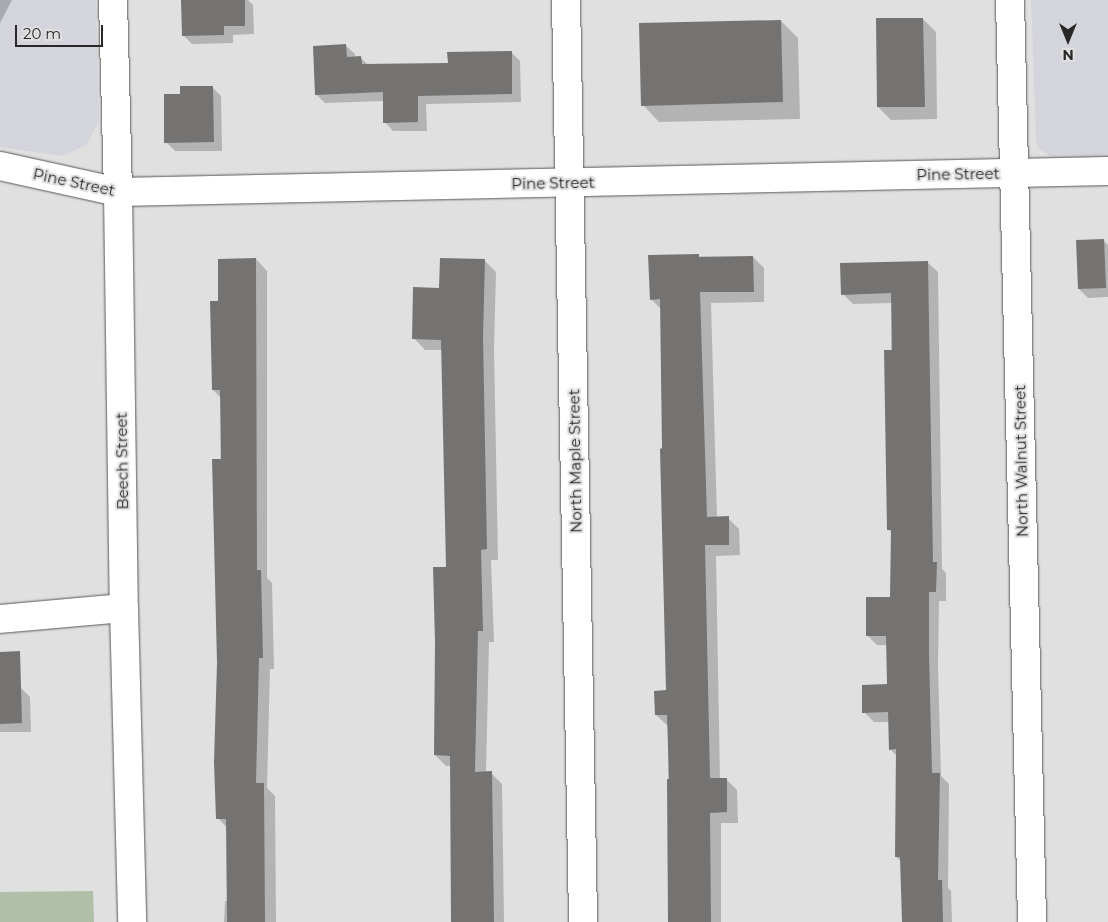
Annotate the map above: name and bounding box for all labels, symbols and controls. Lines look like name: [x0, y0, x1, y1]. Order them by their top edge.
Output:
scale bar: [18, 15, 105, 47]
north arrow: [1043, 15, 1093, 65]
text: 20 m: [23, 24, 61, 43]
text: N: [1062, 46, 1074, 64]
street label: Pine Street: [916, 164, 1000, 184]
street label: Pine Street: [31, 165, 117, 199]
street label: Pine Street: [511, 173, 595, 193]
street label: North Walnut Street: [1011, 385, 1031, 537]
street label: North Maple Street: [565, 389, 585, 533]
street label: Beech Street: [112, 412, 132, 510]

